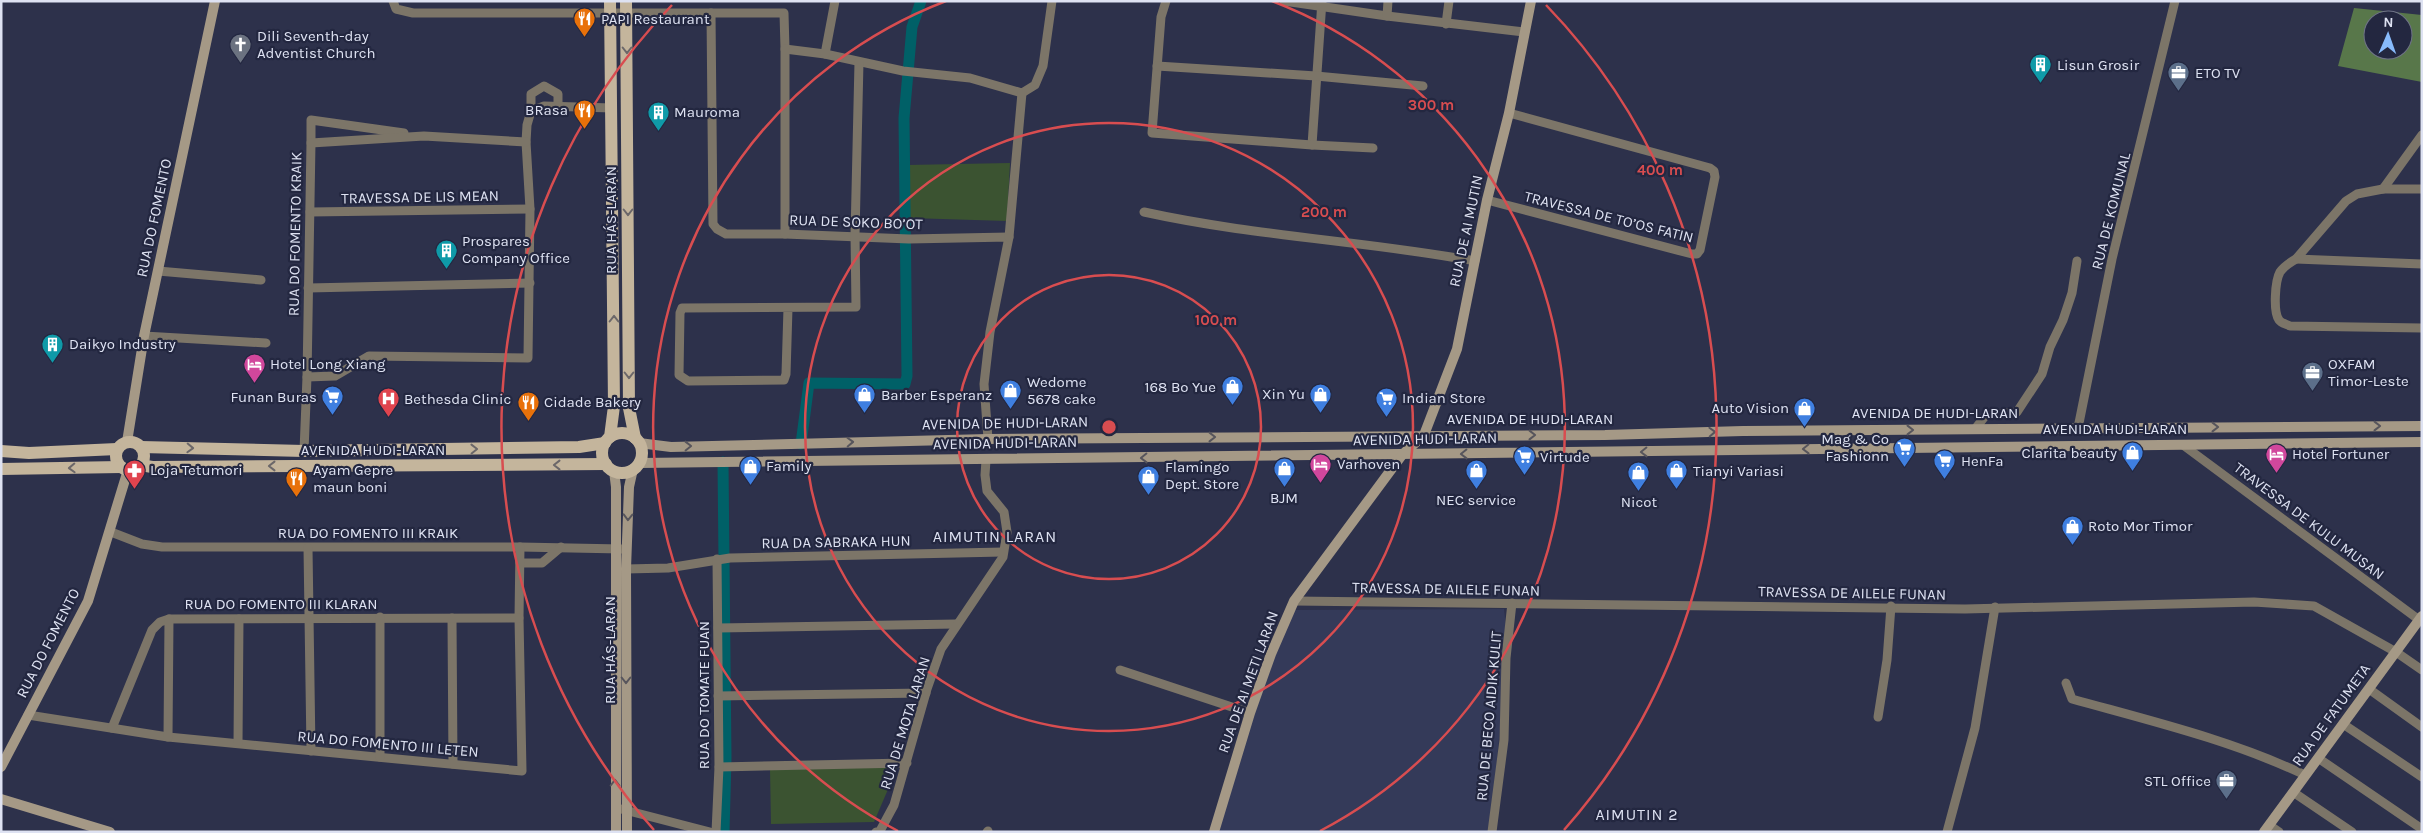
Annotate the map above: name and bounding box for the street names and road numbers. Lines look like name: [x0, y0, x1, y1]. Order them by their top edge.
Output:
street label: RUA DE KOMUNAL: [2088, 150, 2134, 272]
street label: RUA DO FOMENTO KRAIK: [285, 152, 305, 316]
street label: RUA DO FOMENTO: [133, 157, 175, 279]
street label: RUA HÁS-LARAN: [602, 166, 620, 274]
street label: RUA DE AI MUTIN: [1445, 173, 1487, 289]
street label: TRAVESSA DE LIS MEAN: [341, 187, 499, 207]
street label: TRAVESSA DE TO’OS FATIN: [1523, 187, 1695, 247]
street label: RUA DE SOKO BO’OT: [789, 211, 924, 233]
street label: AVENIDA DE HUDI-LARAN: [1852, 404, 2018, 422]
street label: AVENIDA DE HUDI-LARAN: [1447, 410, 1613, 428]
street label: AVENIDA DE HUDI-LARAN: [922, 413, 1088, 433]
street label: AVENIDA HUDI-LARAN: [2043, 420, 2187, 438]
street label: AVENIDA HUDI-LARAN: [1353, 429, 1497, 449]
street label: AVENIDA HUDI-LARAN: [933, 433, 1077, 453]
street label: AVENIDA HUDI-LARAN: [301, 441, 445, 459]
street label: TRAVESSA DE KULU MUSAN: [2230, 459, 2388, 583]
street label: RUA DO FOMENTO III KRAIK: [278, 524, 458, 542]
street label: RUA DA SABRAKA HUN: [761, 532, 911, 552]
street label: TRAVESSA DE AILELE FUNAN: [1352, 578, 1540, 600]
street label: TRAVESSA DE AILELE FUNAN: [1758, 582, 1946, 604]
street label: RUA DO FOMENTO: [13, 585, 83, 701]
street label: RUA DO FOMENTO III KLARAN: [185, 595, 377, 613]
street label: RUA HÁS-LARAN: [601, 596, 619, 704]
street label: RUA DE AI METI LARAN: [1214, 609, 1282, 755]
street label: RUA DO TOMATE FUAN: [695, 621, 713, 769]
street label: RUA DE BECO AIDIK KULIT: [1473, 630, 1505, 802]
street label: RUA DE MOTA LARAN: [876, 654, 934, 792]
street label: RUA DE FATUMETA: [2288, 660, 2374, 770]
street label: RUA DO FOMENTO III LETEN: [297, 727, 479, 761]

